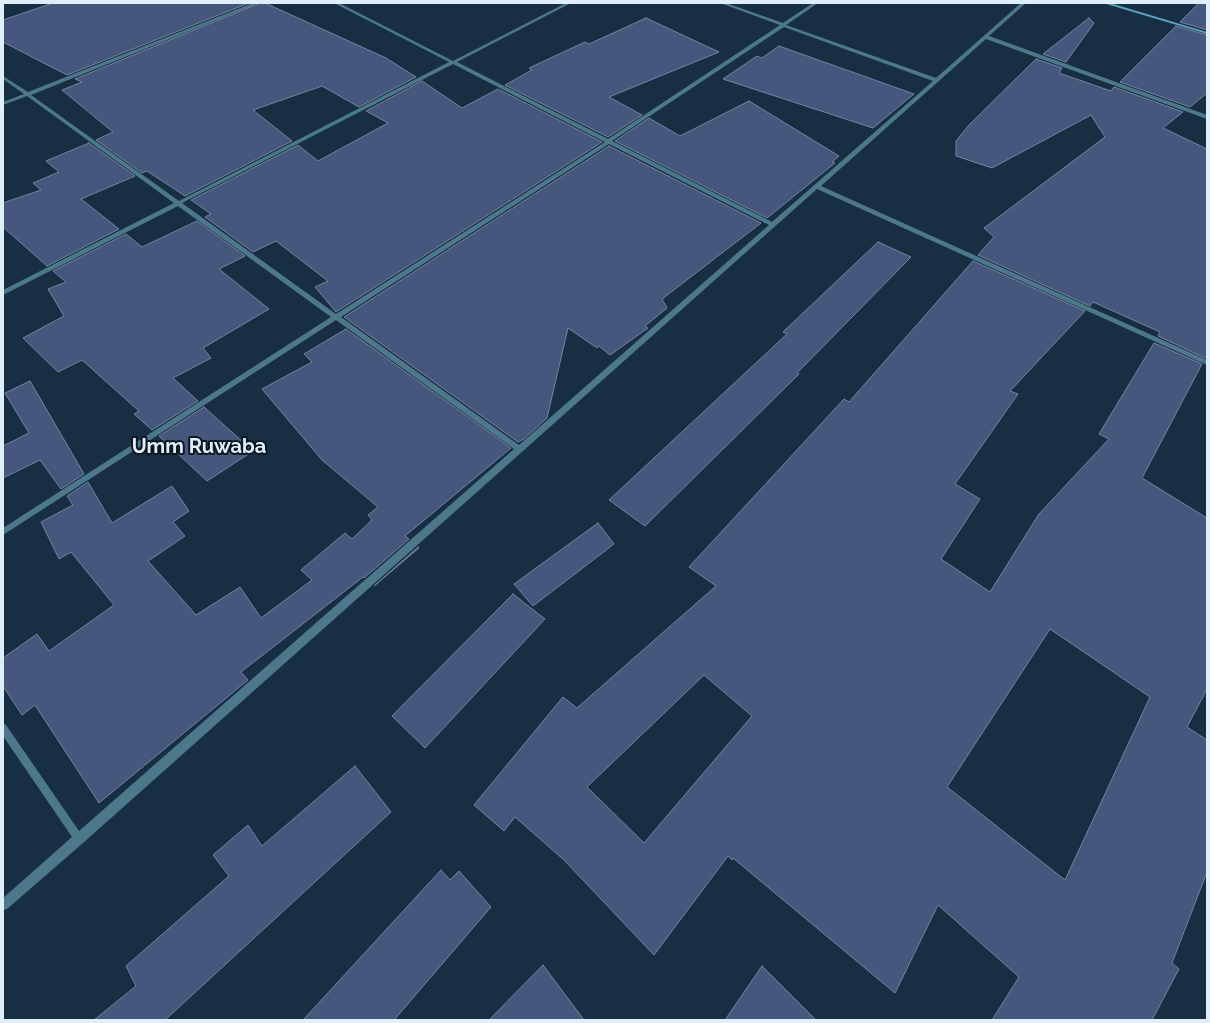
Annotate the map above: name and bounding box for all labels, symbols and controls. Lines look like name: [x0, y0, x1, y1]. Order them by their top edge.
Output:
district label: Umm Ruwaba: [132, 435, 266, 459]

